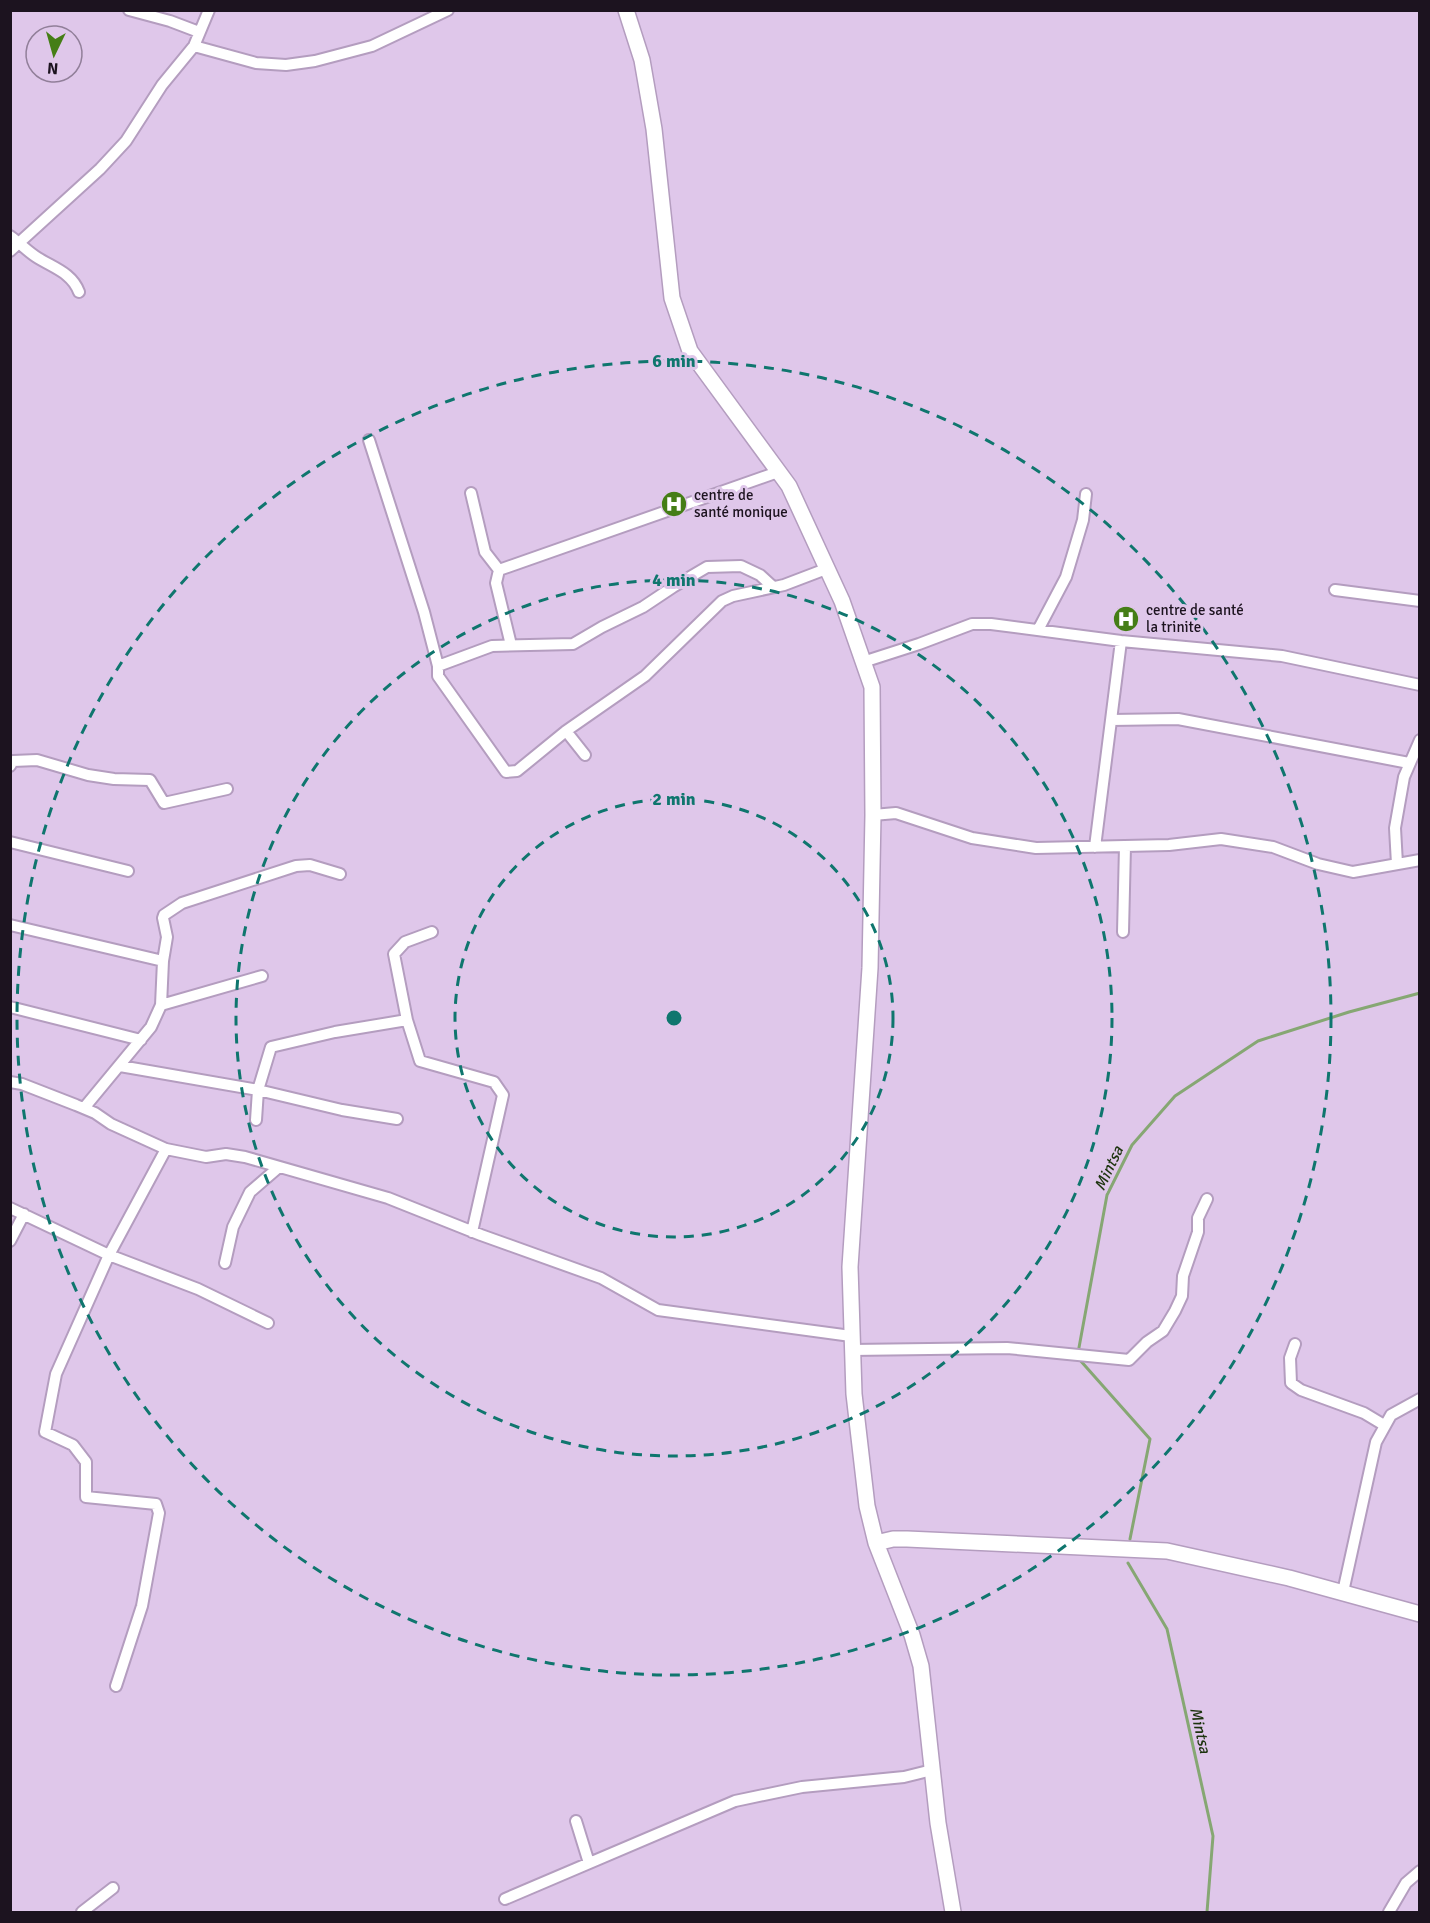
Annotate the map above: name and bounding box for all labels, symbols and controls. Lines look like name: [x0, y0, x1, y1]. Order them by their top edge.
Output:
north arrow: [24, 24, 84, 84]
text: N: [46, 57, 59, 78]
text: 6 min: [652, 350, 696, 372]
place label: centre de santé monique: [694, 486, 788, 521]
hospital icon: centre de santé monique: [659, 489, 689, 519]
text: 4 min: [652, 569, 696, 591]
place label: centre de santé la trinite: [1146, 601, 1244, 636]
hospital icon: centre de santé la trinite: [1111, 604, 1141, 634]
text: 2 min: [652, 788, 696, 810]
centre of rings: [664, 1008, 684, 1028]
water label: Mintsa: [1090, 1142, 1128, 1194]
water label: Mintsa: [1185, 1705, 1215, 1756]

